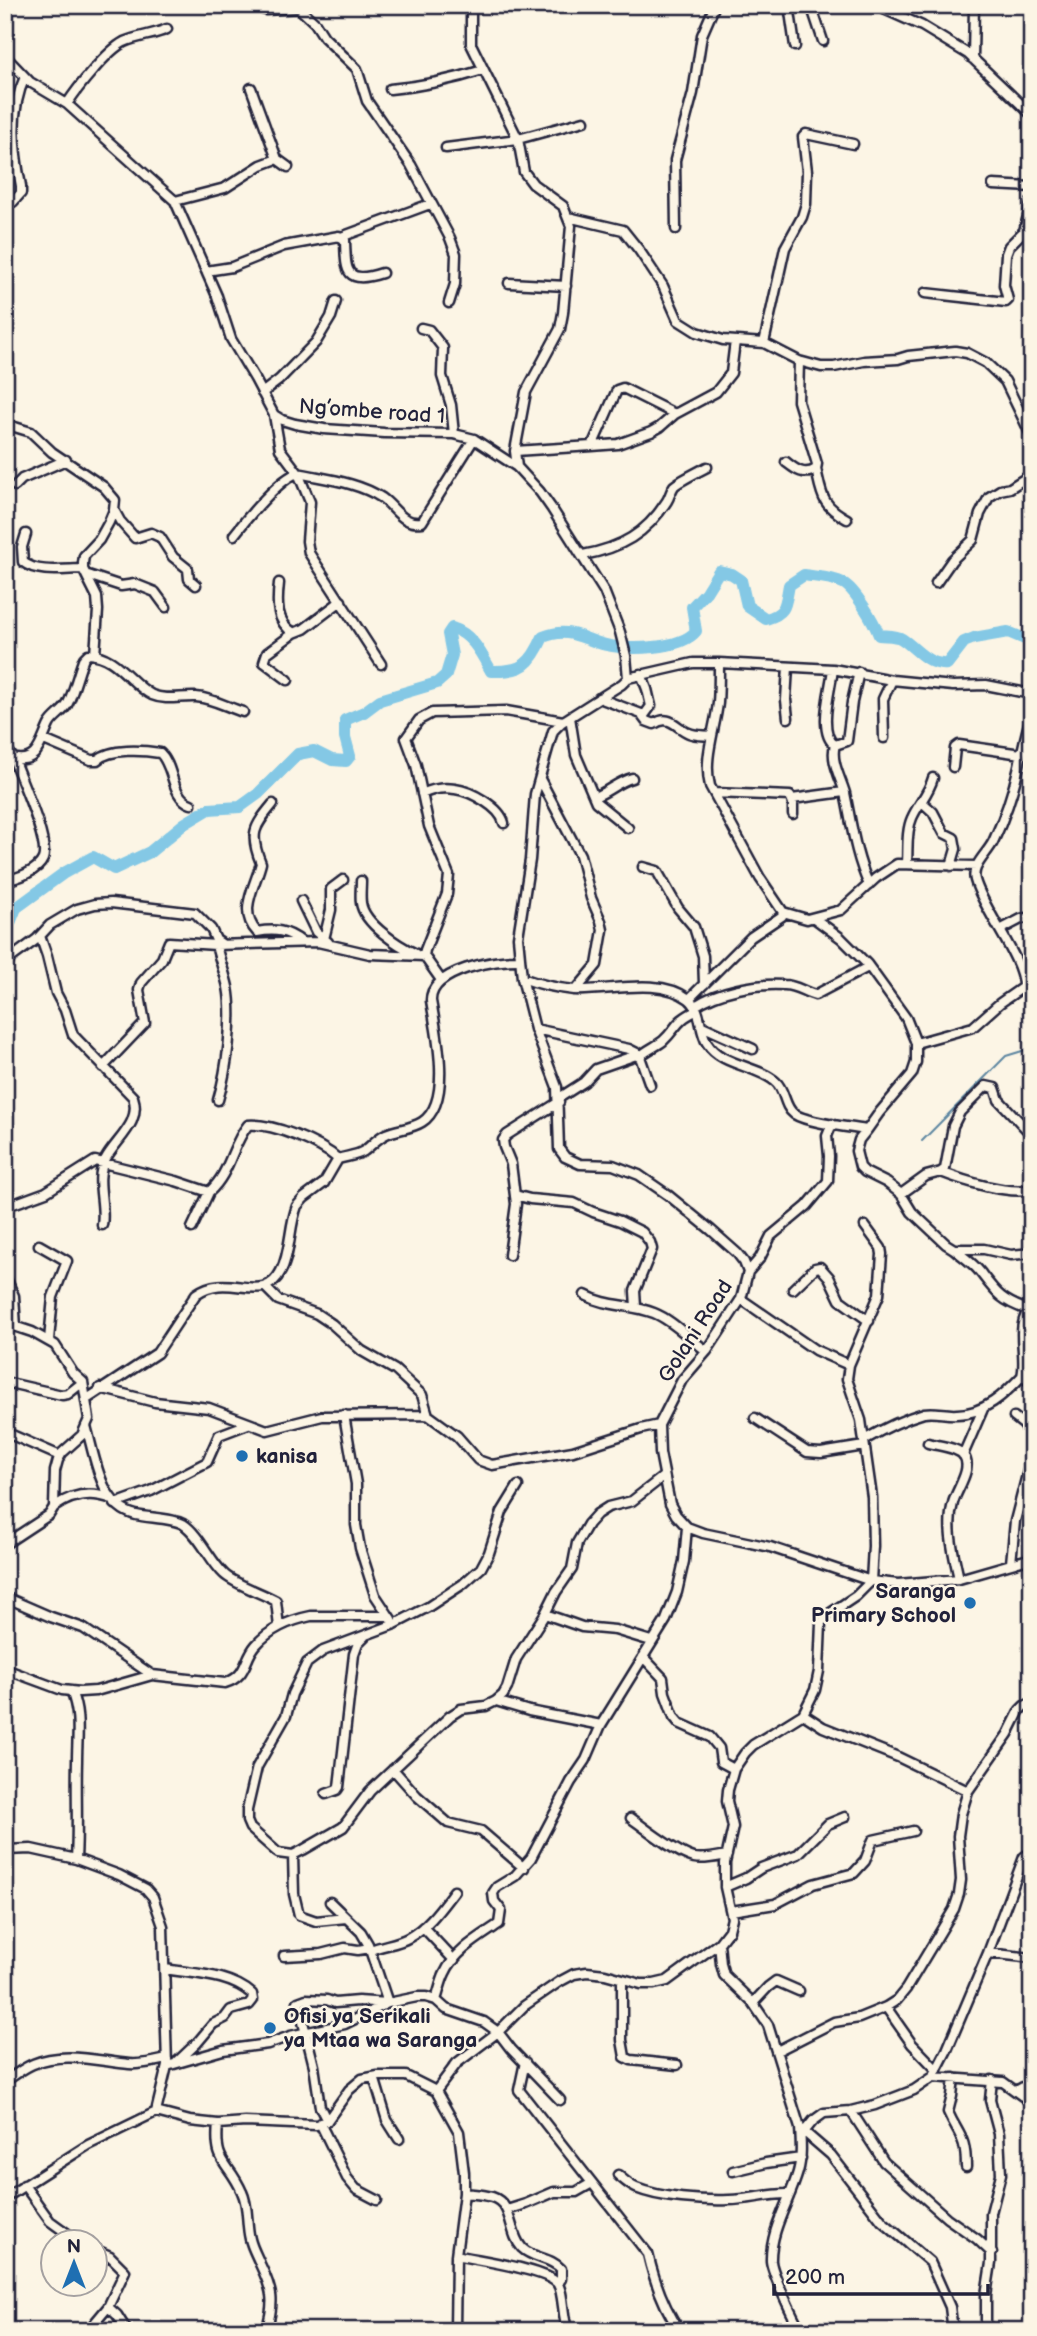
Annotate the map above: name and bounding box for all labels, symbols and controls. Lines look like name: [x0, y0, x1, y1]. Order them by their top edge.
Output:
street label: Ng’ombe road 1: [298, 394, 446, 429]
street label: Golani Road: [653, 1275, 738, 1387]
place label: kanisa: [256, 1444, 318, 1469]
marker: kanisa: [234, 1448, 250, 1464]
place label: Saranga Primary School: [811, 1579, 956, 1628]
marker: Saranga Primary School: [962, 1595, 978, 1611]
place label: Ofisi ya Serikali ya Mtaa wa Saranga: [284, 2004, 477, 2053]
marker: Ofisi ya Serikali ya Mtaa wa Saranga: [262, 2020, 278, 2036]
north arrow: [38, 2228, 108, 2298]
text: N: [67, 2236, 81, 2259]
scale bar: [774, 2252, 988, 2296]
text: 200 m: [785, 2265, 845, 2290]

